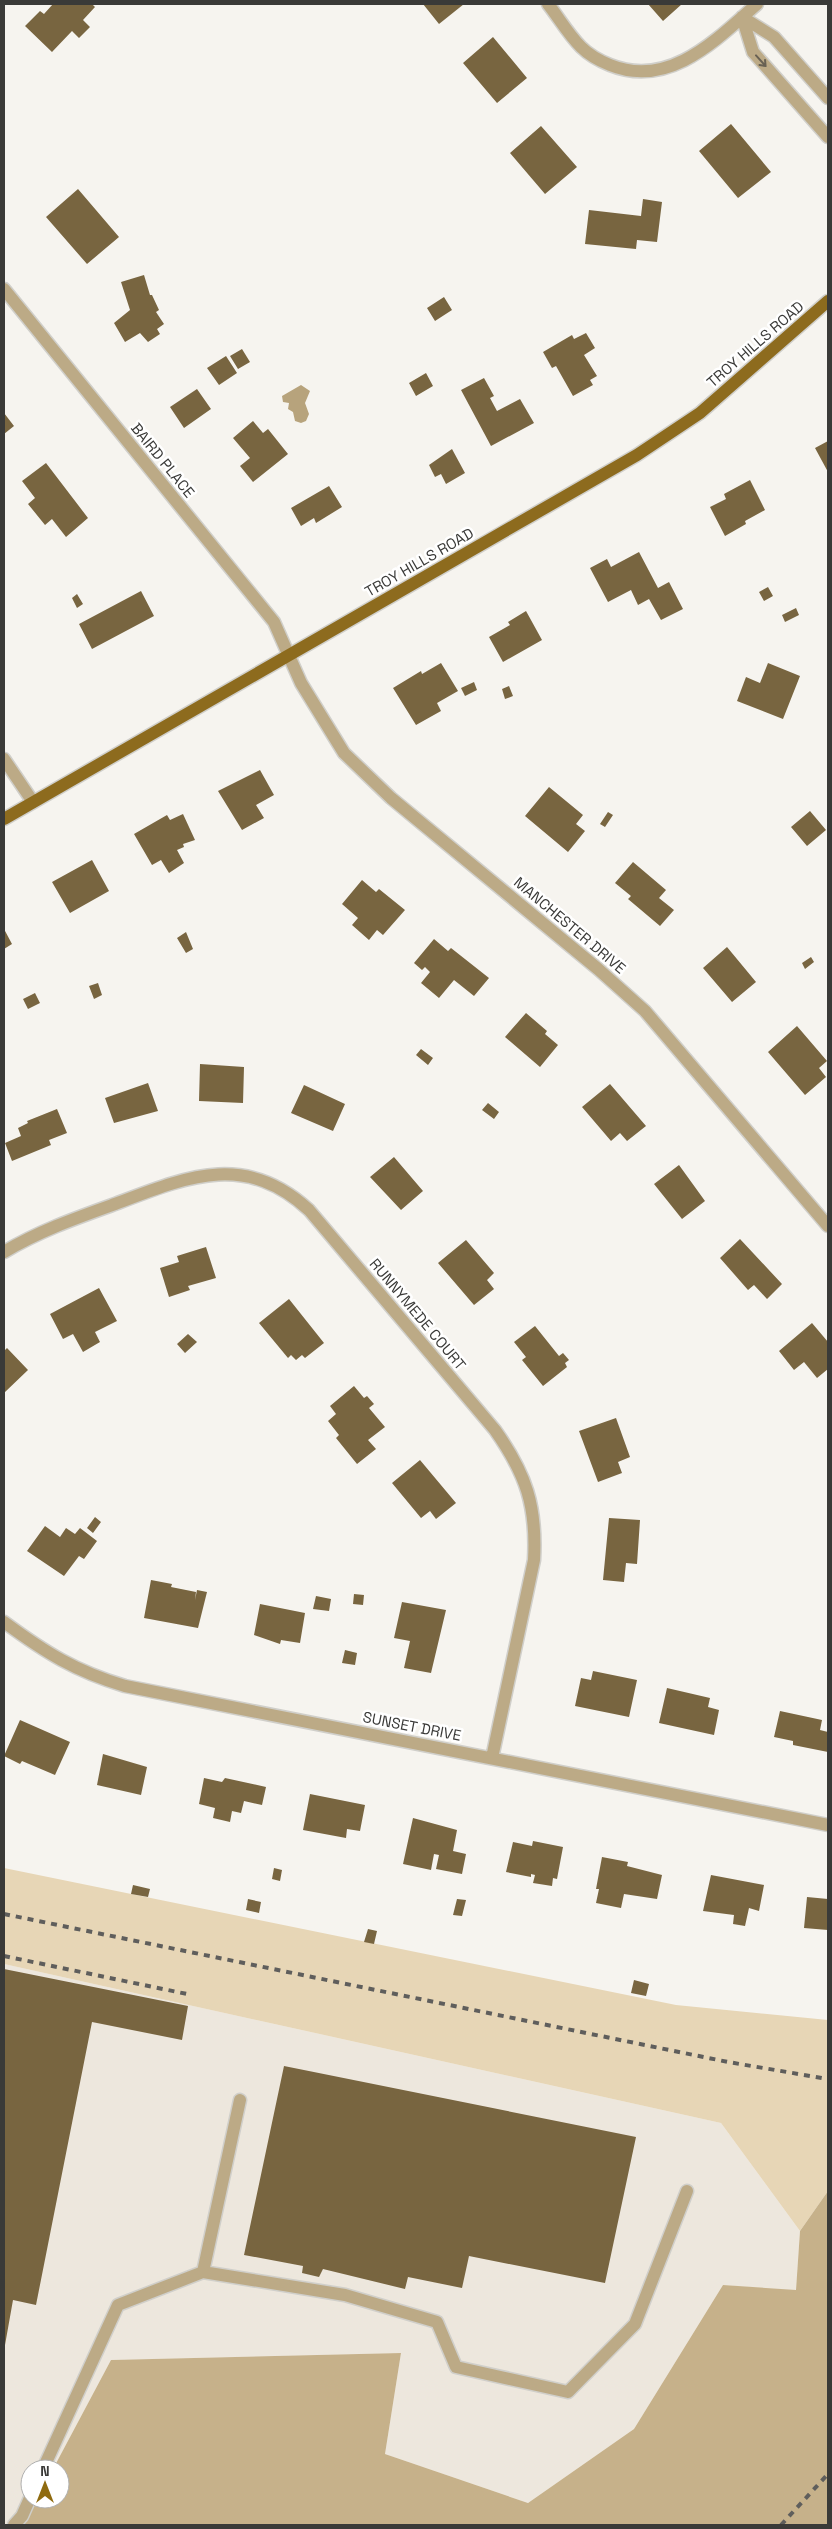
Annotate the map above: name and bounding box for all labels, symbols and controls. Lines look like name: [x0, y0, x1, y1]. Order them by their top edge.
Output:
one-way arrow: [755, 55, 767, 68]
street label: TROY HILLS ROAD: [703, 297, 807, 391]
street label: BAIRD PLACE: [127, 419, 199, 501]
street label: TROY HILLS ROAD: [361, 523, 477, 601]
street label: MANCHESTER DRIVE: [510, 873, 630, 977]
street label: RUNNYMEDE COURT: [366, 1254, 470, 1374]
street label: SUNSET DRIVE: [361, 1707, 463, 1745]
north arrow: [20, 2459, 70, 2509]
text: N: [40, 2462, 50, 2480]

